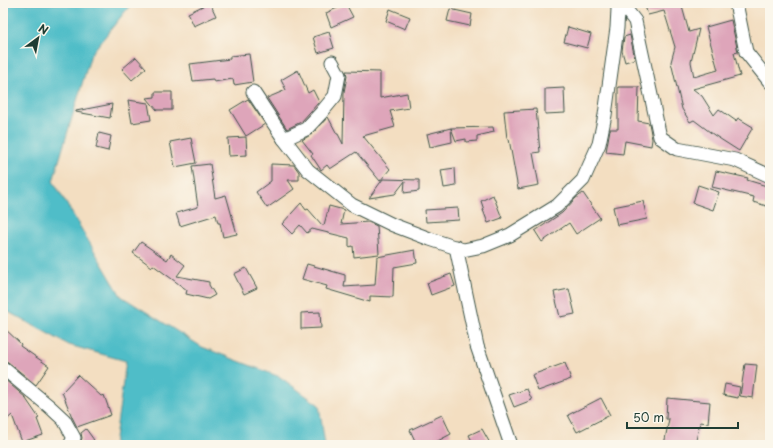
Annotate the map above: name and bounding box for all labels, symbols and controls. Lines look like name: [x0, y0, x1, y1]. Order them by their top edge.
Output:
north arrow: [18, 18, 58, 58]
text: N: [35, 20, 52, 39]
scale bar: [627, 404, 738, 430]
text: 50 m: [633, 408, 664, 426]

